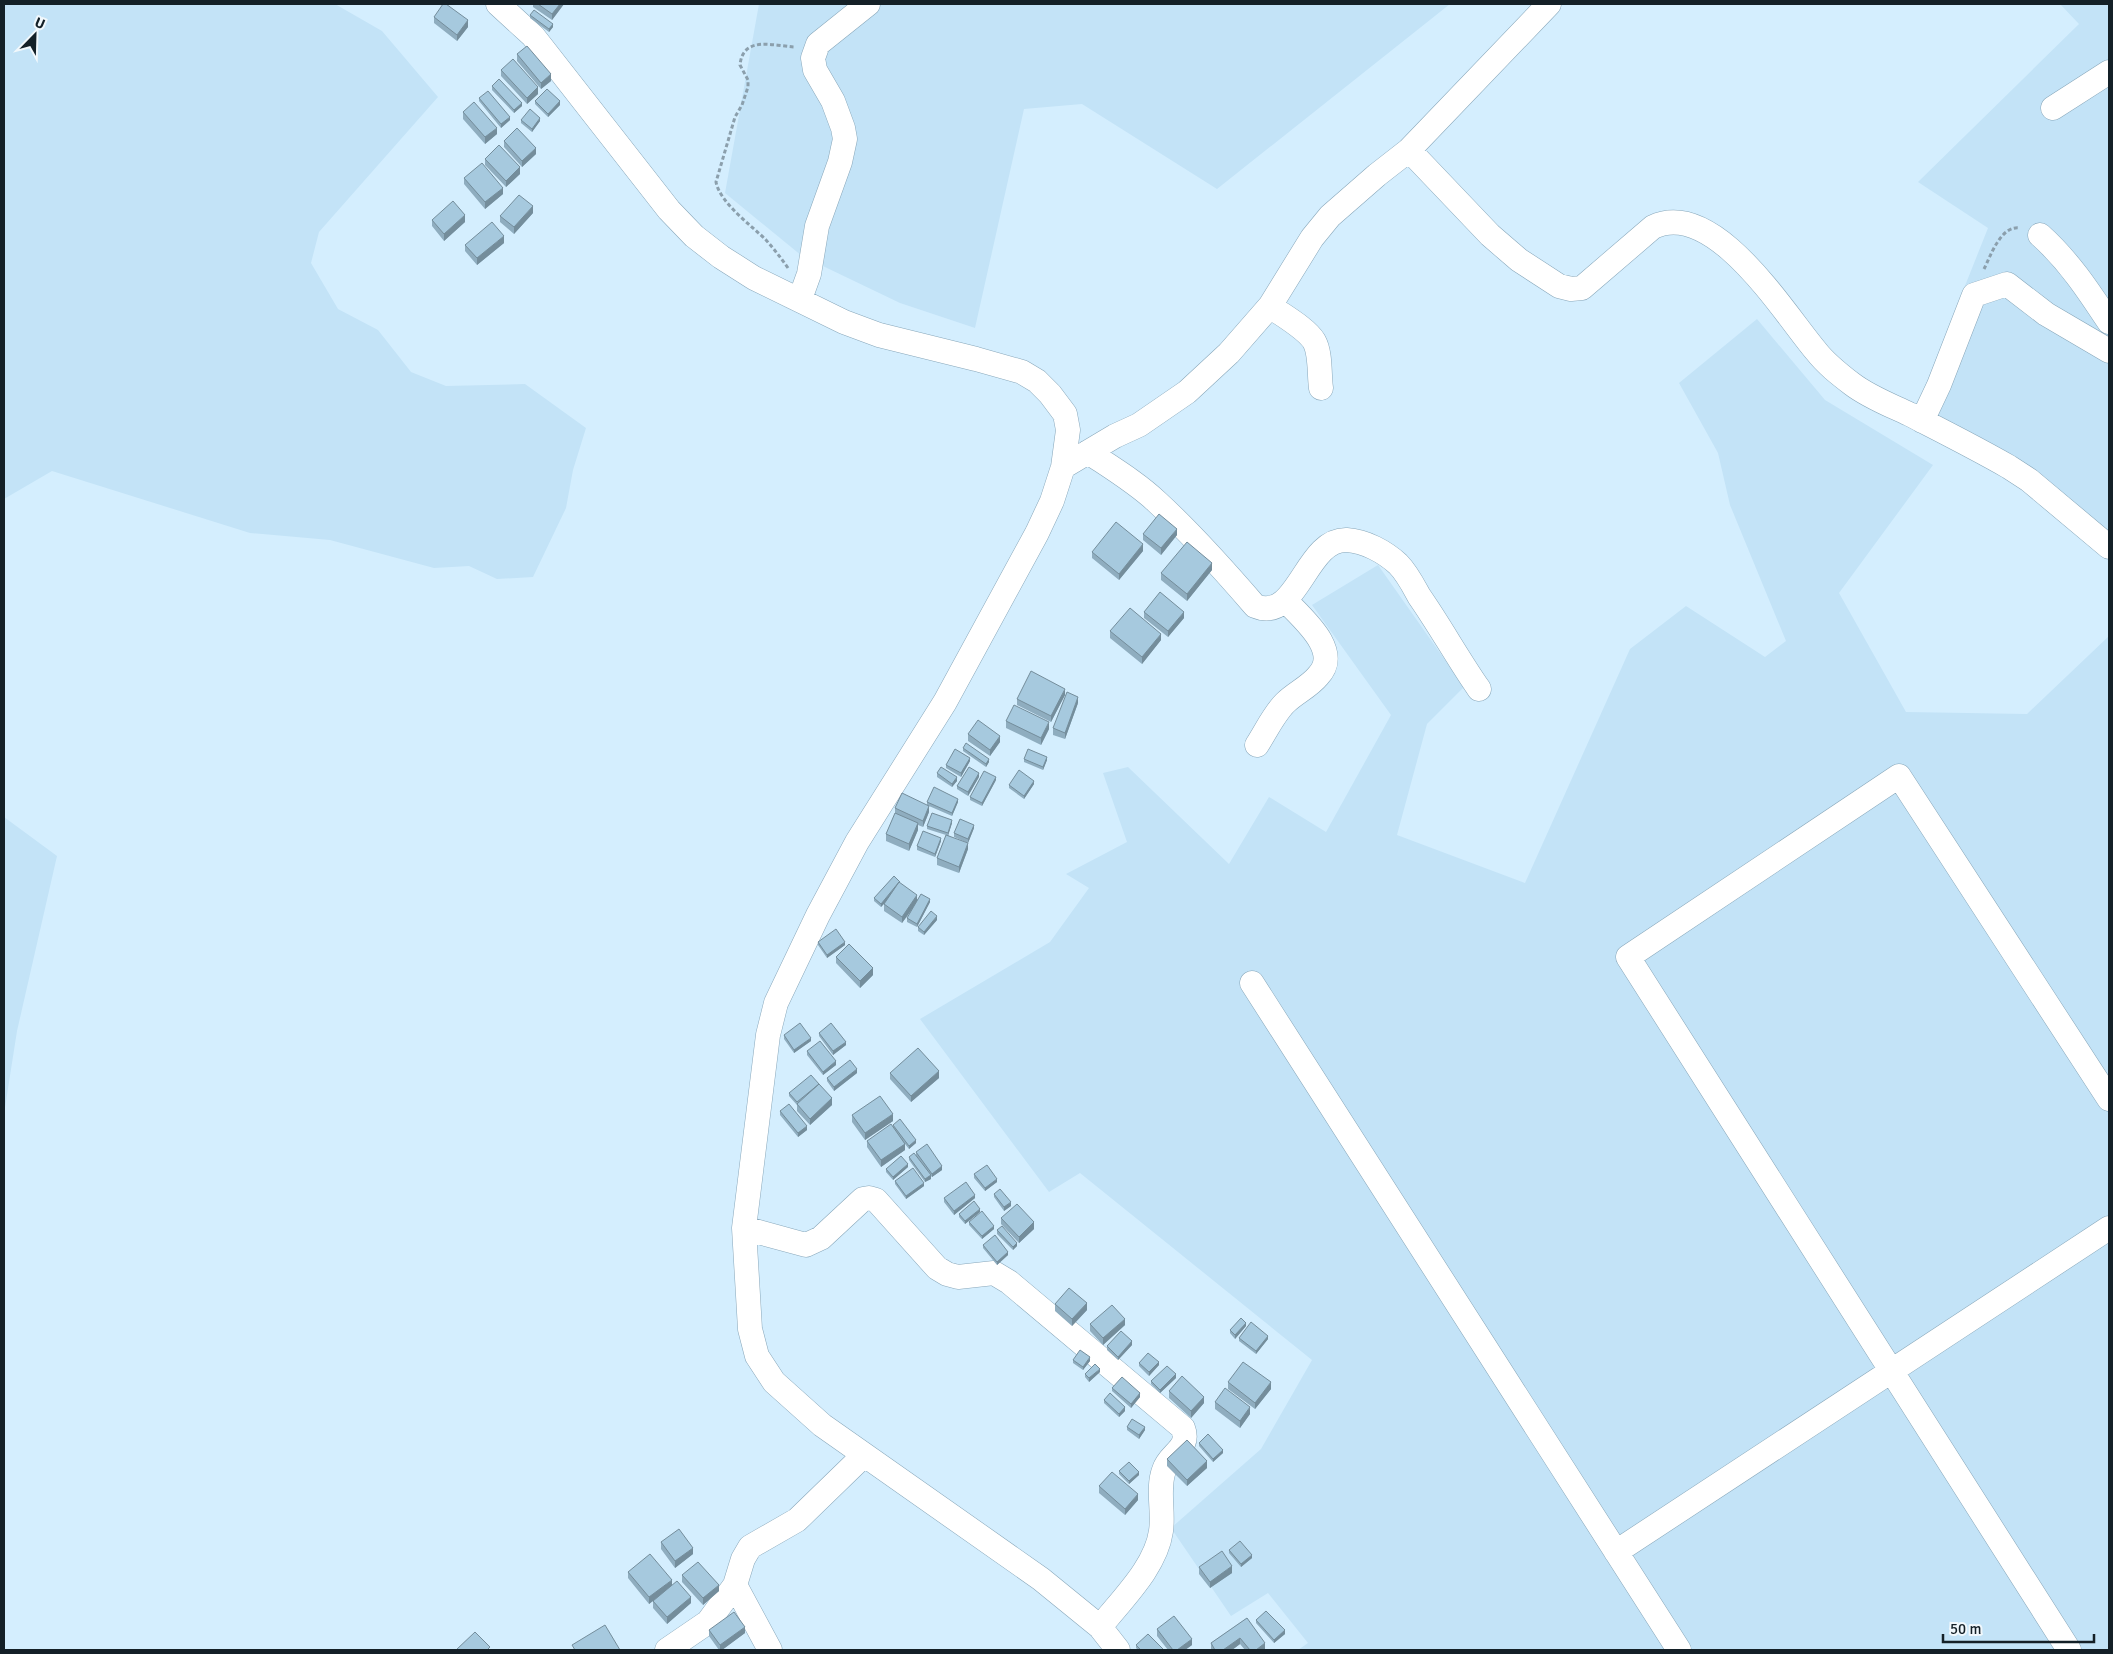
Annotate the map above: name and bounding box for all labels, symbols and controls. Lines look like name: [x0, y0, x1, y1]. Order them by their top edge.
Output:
north arrow: [10, 10, 60, 60]
text: U: [32, 14, 48, 33]
scale bar: [1943, 1612, 2094, 1644]
text: 50 m: [1950, 1620, 1981, 1638]

